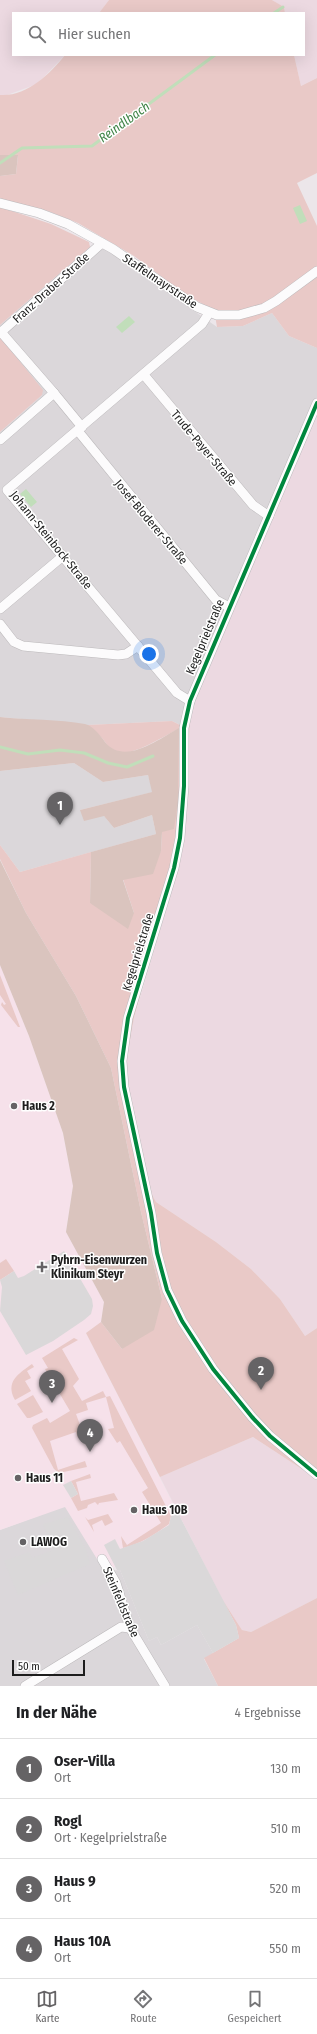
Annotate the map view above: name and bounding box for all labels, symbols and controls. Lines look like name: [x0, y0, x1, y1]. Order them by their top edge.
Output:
search box: [12, 12, 305, 56]
icon: search: [26, 23, 48, 45]
text: Hier suchen: [58, 25, 131, 43]
water label: Reindlbach: [96, 98, 152, 146]
street label: Franz-Draber-Straße: [10, 250, 92, 326]
street label: Staffelmayrstraße: [120, 251, 200, 311]
street label: Trude-Payer-Straße: [168, 407, 240, 489]
street label: Josef-Bloderer-Straße: [111, 477, 191, 567]
street label: Johann-Steinbock-Straße: [7, 488, 95, 592]
street label: Kegelprielstraße: [183, 597, 227, 677]
your location: [139, 644, 159, 664]
pin: 1: [47, 792, 73, 825]
street label: Kegelprielstraße: [120, 911, 156, 993]
place label: Haus 2: [22, 1099, 55, 1113]
marker: Haus 2: [9, 1101, 19, 1111]
place label: Pyhrn-Eisenwurzen Klinikum Steyr: [51, 1253, 147, 1281]
marker: Pyhrn-Eisenwurzen Klinikum Steyr: [36, 1261, 48, 1273]
pin: 2: [248, 1357, 274, 1390]
pin: 3: [39, 1370, 65, 1403]
pin: 4: [77, 1419, 103, 1452]
place label: Haus 11: [26, 1471, 63, 1485]
marker: Haus 11: [13, 1473, 23, 1483]
place label: Haus 10B: [142, 1503, 188, 1517]
marker: Haus 10B: [129, 1505, 139, 1515]
place label: LAWOG: [31, 1535, 67, 1549]
marker: LAWOG: [18, 1537, 28, 1547]
street label: Steinfeldstraße: [100, 1565, 142, 1639]
scale bar: [12, 1658, 85, 1677]
text: 50 m: [18, 1660, 40, 1673]
text: In der Nähe: [16, 1702, 97, 1723]
text: 4 Ergebnisse: [235, 1705, 301, 1720]
text: Oser-Villa: [54, 1752, 115, 1770]
text: 1: [26, 1761, 32, 1776]
text: 130 m: [270, 1761, 301, 1776]
text: Ort: [54, 1770, 71, 1785]
text: Rogl: [54, 1812, 82, 1830]
text: 2: [26, 1821, 32, 1836]
text: 510 m: [271, 1821, 301, 1836]
text: Ort · Kegelprielstraße: [54, 1830, 167, 1845]
text: Haus 9: [54, 1872, 96, 1890]
text: 3: [26, 1881, 32, 1896]
text: 520 m: [270, 1881, 301, 1896]
text: Ort: [54, 1890, 71, 1905]
text: Haus 10A: [54, 1932, 111, 1950]
text: 4: [26, 1941, 32, 1956]
text: 550 m: [269, 1941, 301, 1956]
text: Ort: [54, 1950, 71, 1965]
tab: Karte: [36, 1988, 59, 2025]
tab: Route: [130, 1988, 157, 2025]
tab: Gespeichert: [228, 1988, 281, 2025]

